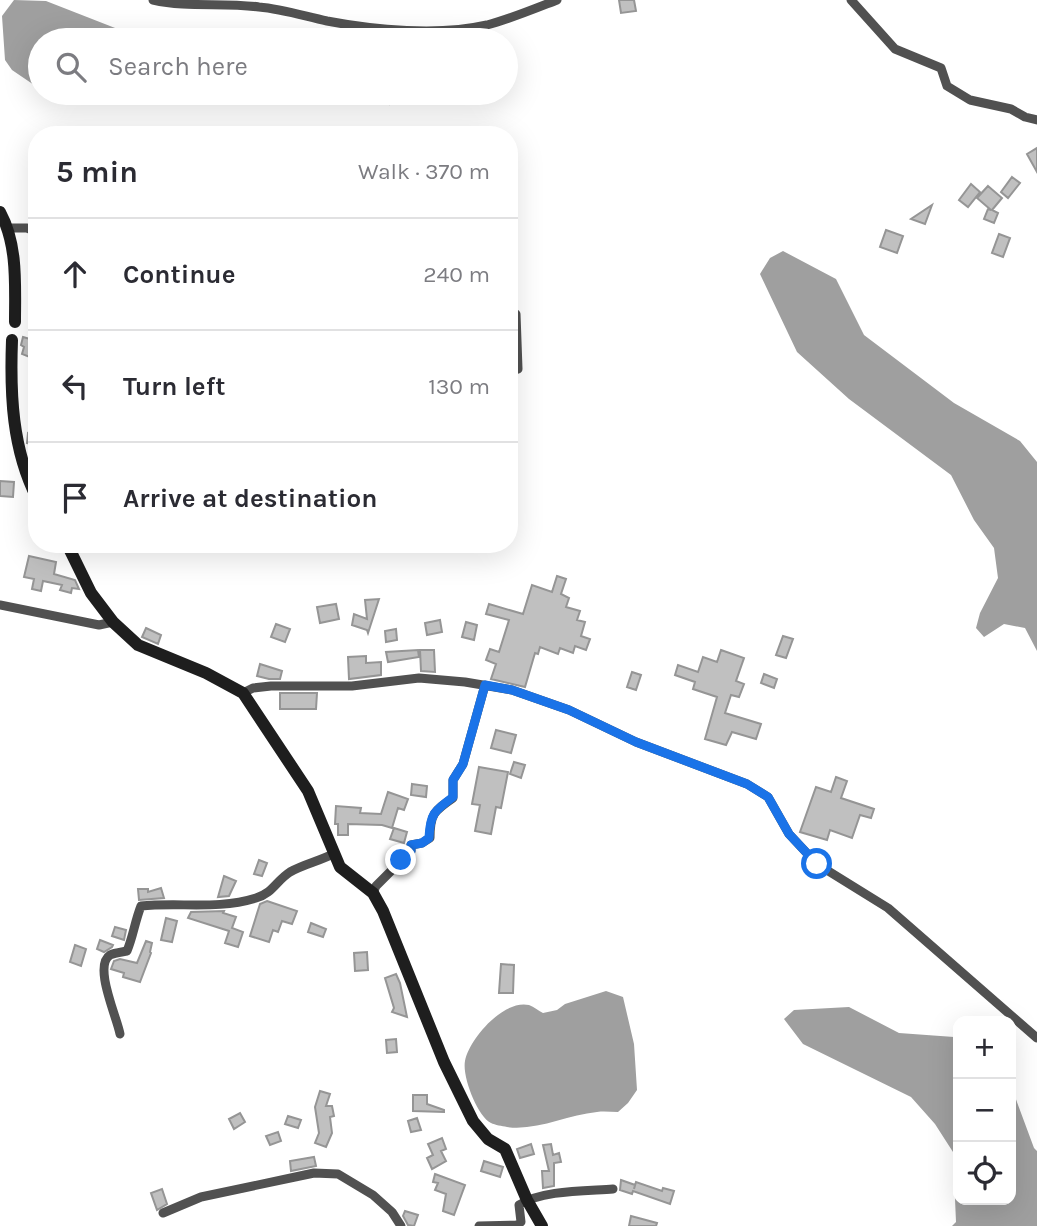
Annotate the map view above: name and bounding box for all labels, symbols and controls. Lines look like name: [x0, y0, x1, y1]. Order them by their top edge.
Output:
search box: [28, 28, 518, 105]
icon: search: [52, 48, 90, 86]
text: Search here: [108, 51, 248, 82]
text: 5 min: [56, 154, 138, 190]
text: Walk · 370 m: [358, 158, 490, 185]
icon: ahead: [56, 255, 94, 293]
text: Continue: [123, 259, 235, 290]
text: 240 m: [423, 261, 490, 288]
icon: left: [56, 367, 94, 405]
text: Turn left: [123, 371, 225, 402]
text: 130 m: [428, 373, 490, 400]
icon: arrive: [56, 479, 94, 517]
text: Arrive at destination: [123, 483, 377, 514]
route end: [385, 844, 416, 875]
route start: [801, 848, 832, 879]
map controls: [953, 1016, 1016, 1205]
button: +: [953, 1016, 1016, 1079]
button: −: [953, 1079, 1016, 1142]
button: locate: [953, 1142, 1016, 1205]

